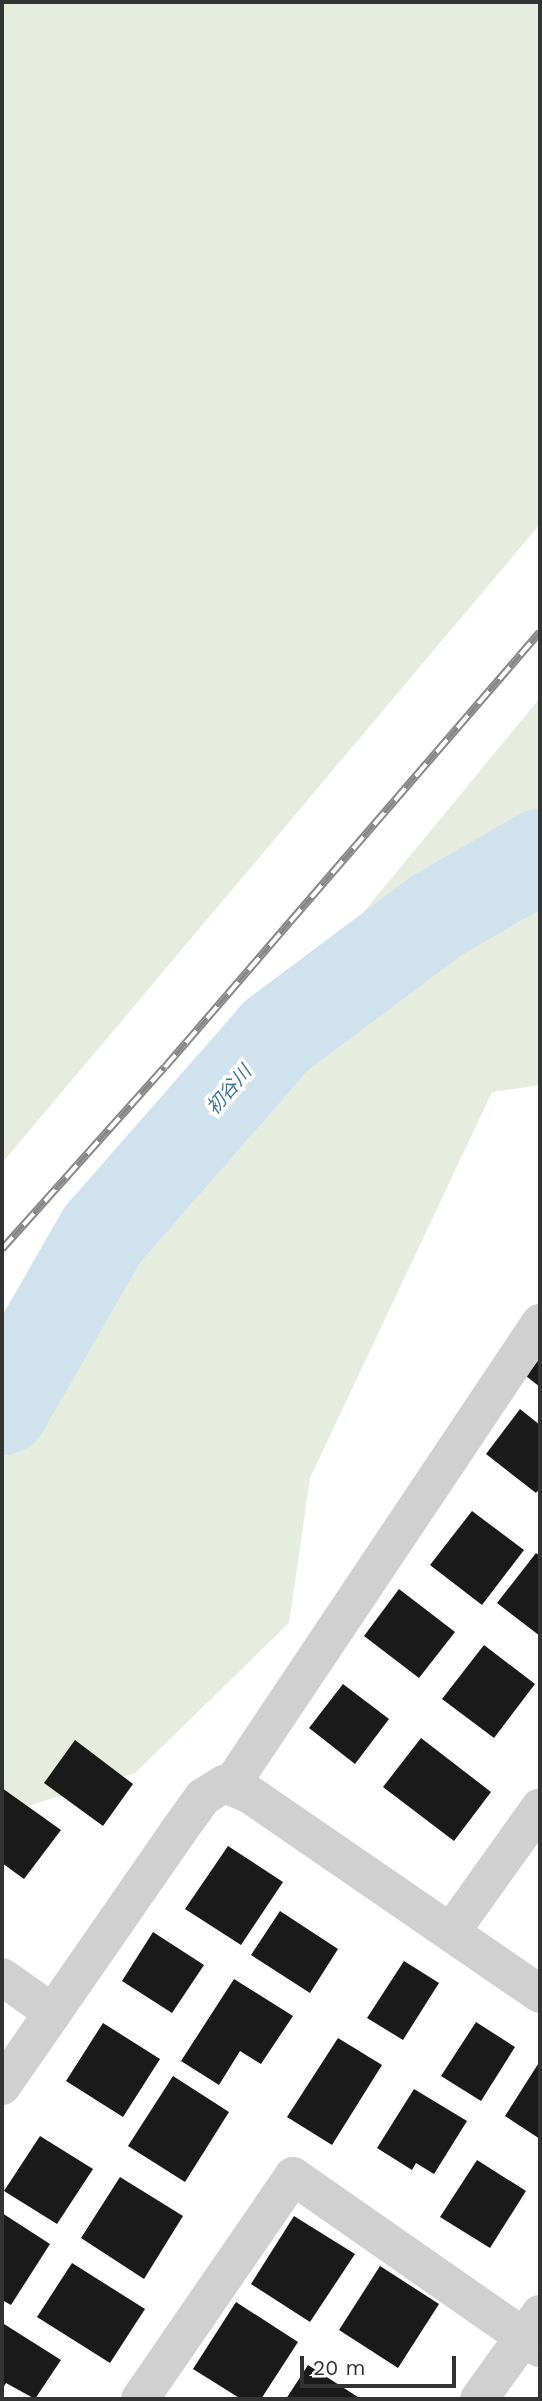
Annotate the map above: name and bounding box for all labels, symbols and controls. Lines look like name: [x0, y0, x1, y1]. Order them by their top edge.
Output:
water label: 初谷川: [202, 1061, 256, 1119]
scale bar: [304, 2342, 460, 2386]
text: 20 m: [313, 2355, 365, 2380]

